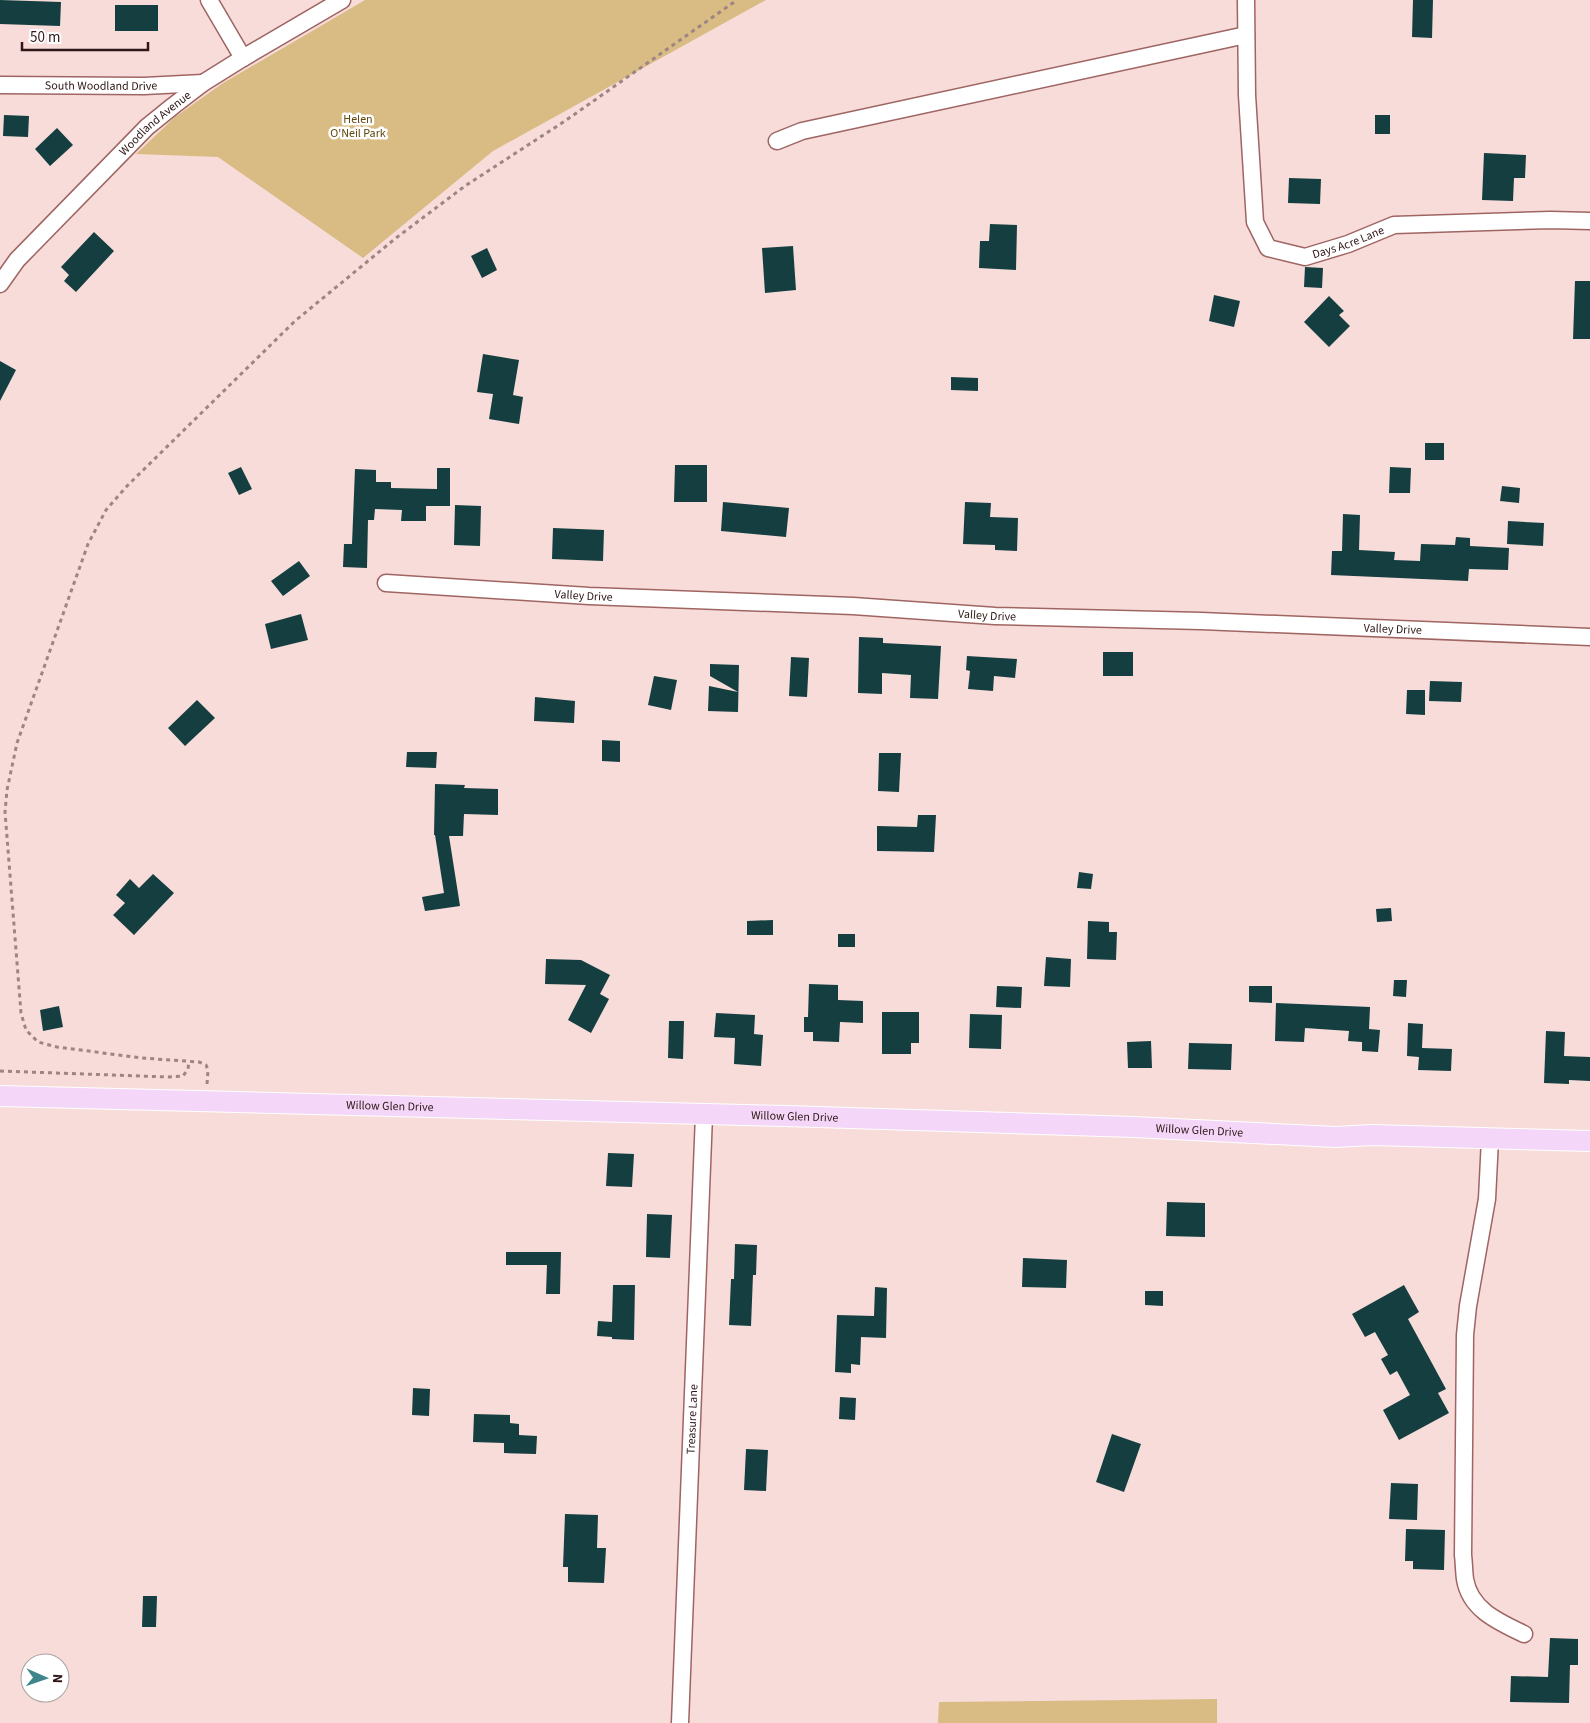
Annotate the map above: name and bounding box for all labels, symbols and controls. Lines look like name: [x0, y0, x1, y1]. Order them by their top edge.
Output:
scale bar: [22, 20, 149, 52]
text: 50 m: [30, 27, 60, 48]
street label: South Woodland Drive: [45, 77, 158, 95]
street label: Woodland Avenue: [115, 87, 195, 159]
park label: Helen O'Neil Park: [330, 111, 386, 142]
street label: Days Acre Lane: [1310, 221, 1387, 263]
street label: Valley Drive: [554, 585, 613, 605]
street label: Valley Drive: [957, 605, 1016, 625]
street label: Valley Drive: [1363, 619, 1422, 639]
street label: Willow Glen Drive: [346, 1096, 434, 1116]
street label: Willow Glen Drive: [751, 1107, 839, 1126]
street label: Willow Glen Drive: [1155, 1120, 1244, 1141]
street label: Treasure Lane: [682, 1384, 702, 1455]
north arrow: [20, 1653, 70, 1703]
text: N: [47, 1673, 67, 1683]

